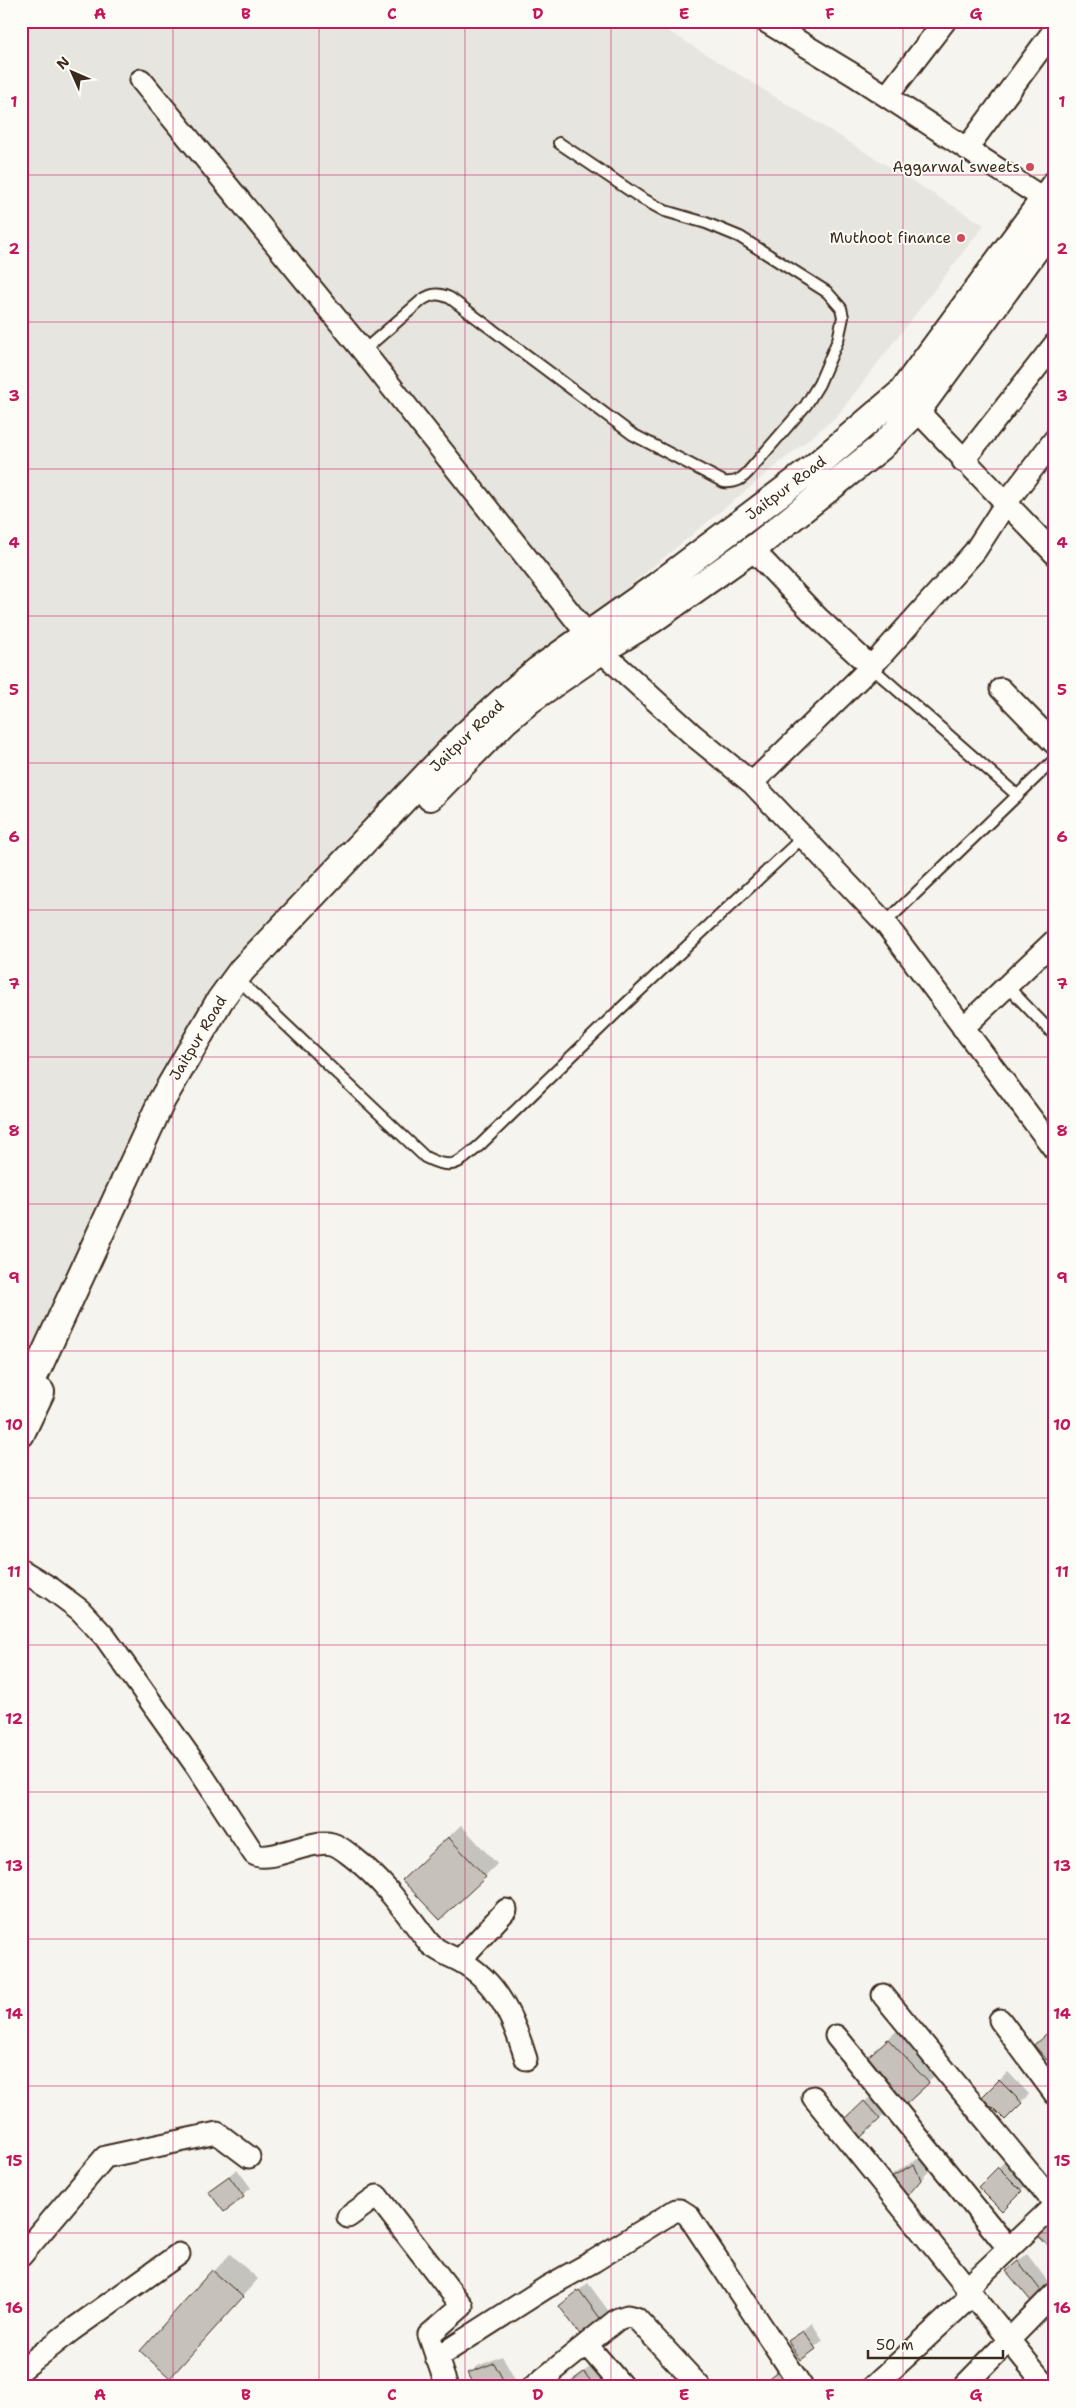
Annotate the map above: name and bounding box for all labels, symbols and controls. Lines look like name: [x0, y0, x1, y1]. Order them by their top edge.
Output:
text: A: [94, 3, 106, 24]
text: B: [241, 3, 251, 24]
text: C: [387, 3, 397, 24]
text: D: [532, 3, 544, 24]
text: E: [679, 3, 689, 24]
text: F: [825, 3, 835, 24]
text: G: [970, 3, 983, 24]
north arrow: [48, 48, 98, 98]
text: N: [53, 53, 73, 73]
text: 1: [10, 91, 18, 112]
text: 1: [1058, 91, 1066, 112]
place label: Aggarwal sweets: [892, 157, 1020, 177]
marker: Aggarwal sweets: [1024, 161, 1036, 173]
place label: Muthoot finance: [830, 228, 951, 248]
marker: Muthoot finance: [955, 232, 967, 244]
text: 2: [8, 238, 20, 259]
text: 2: [1056, 238, 1068, 259]
text: 3: [8, 385, 20, 406]
text: 3: [1056, 385, 1068, 406]
street label: Jaitpur Road: [742, 451, 831, 525]
text: 4: [8, 532, 20, 553]
text: 4: [1056, 532, 1068, 553]
text: 5: [9, 679, 19, 700]
text: 5: [1057, 679, 1067, 700]
street label: Jaitpur Road: [426, 695, 509, 776]
text: 6: [8, 826, 20, 847]
text: 6: [1056, 826, 1068, 847]
text: 7: [8, 973, 20, 994]
text: 7: [1056, 973, 1068, 994]
street label: Jaitpur Road: [165, 991, 231, 1084]
text: 8: [8, 1120, 20, 1141]
text: 8: [1056, 1120, 1068, 1141]
text: 9: [8, 1267, 20, 1288]
text: 9: [1056, 1267, 1068, 1288]
text: 10: [5, 1414, 23, 1435]
text: 10: [1053, 1414, 1071, 1435]
text: 11: [7, 1561, 21, 1582]
text: 11: [1055, 1561, 1069, 1582]
text: 12: [5, 1708, 23, 1729]
text: 12: [1053, 1708, 1071, 1729]
text: 13: [5, 1855, 23, 1876]
text: 13: [1053, 1855, 1071, 1876]
text: 14: [5, 2003, 23, 2024]
text: 14: [1053, 2003, 1071, 2024]
text: 15: [5, 2150, 23, 2171]
text: 15: [1053, 2150, 1071, 2171]
text: 16: [5, 2297, 23, 2318]
text: 16: [1053, 2297, 1071, 2318]
scale bar: [868, 2328, 1004, 2360]
text: 50 m: [876, 2335, 914, 2355]
text: A: [94, 2384, 106, 2405]
text: B: [241, 2384, 251, 2405]
text: C: [387, 2384, 397, 2405]
text: D: [532, 2384, 544, 2405]
text: E: [679, 2384, 689, 2405]
text: F: [825, 2384, 835, 2405]
text: G: [970, 2384, 983, 2405]

